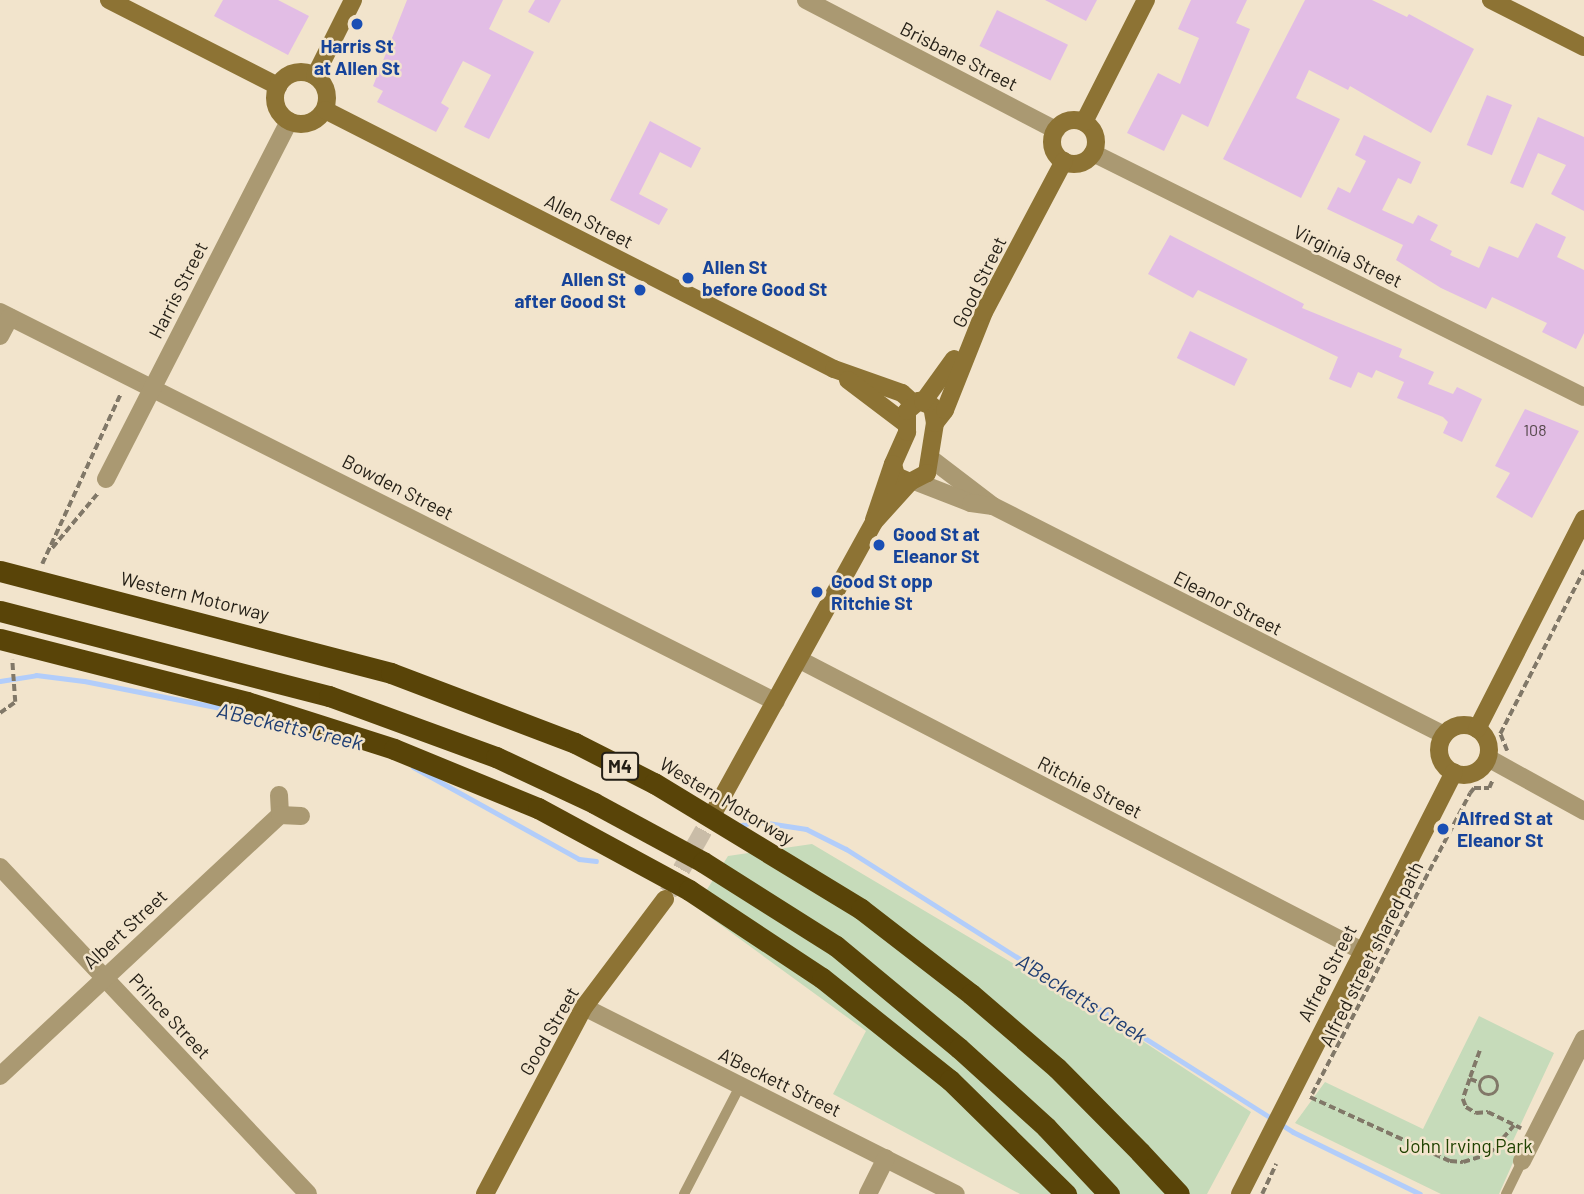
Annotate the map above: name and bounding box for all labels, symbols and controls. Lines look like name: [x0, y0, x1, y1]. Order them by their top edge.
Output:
marker: Harris St at Allen St: [349, 16, 365, 32]
street label: Brisbane Street: [896, 17, 1022, 95]
place label: Harris St at Allen St: [314, 35, 400, 79]
street label: Allen Street: [541, 189, 637, 253]
street label: Virginia Street: [1290, 220, 1406, 292]
street label: Good Street: [947, 233, 1011, 331]
street label: Harris Street: [144, 238, 212, 342]
place label: Allen St before Good St: [702, 256, 827, 300]
place label: Allen St after Good St: [514, 268, 626, 312]
marker: Allen St before Good St: [680, 270, 696, 286]
marker: Allen St after Good St: [632, 282, 648, 298]
house number: 108: [1524, 420, 1546, 440]
street label: Bowden Street: [339, 449, 457, 525]
place label: Good St at Eleanor St: [893, 523, 980, 567]
marker: Good St at Eleanor St: [871, 537, 887, 553]
street label: Western Motorway: [118, 566, 272, 626]
street label: Eleanor Street: [1170, 566, 1286, 640]
place label: Good St opp Ritchie St: [831, 570, 933, 614]
marker: Good St opp Ritchie St: [809, 584, 825, 600]
water label: A'Becketts Creek: [215, 697, 365, 755]
street label: Ritchie Street: [1034, 751, 1146, 823]
road number: M4: [601, 752, 639, 780]
street label: Western Motorway: [656, 752, 798, 850]
place label: Alfred St at Eleanor St: [1457, 807, 1553, 851]
marker: Alfred St at Eleanor St: [1435, 821, 1451, 837]
street label: Alfred street shared path: [1314, 858, 1428, 1050]
street label: Albert Street: [78, 884, 172, 974]
street label: Alfred Street: [1293, 921, 1361, 1025]
water label: A'Becketts Creek: [1012, 948, 1152, 1048]
street label: Prince Street: [125, 968, 215, 1064]
street label: Good Street: [515, 983, 583, 1079]
street label: A'Beckett Street: [715, 1043, 845, 1121]
park label: John Irving Park: [1399, 1135, 1533, 1157]

